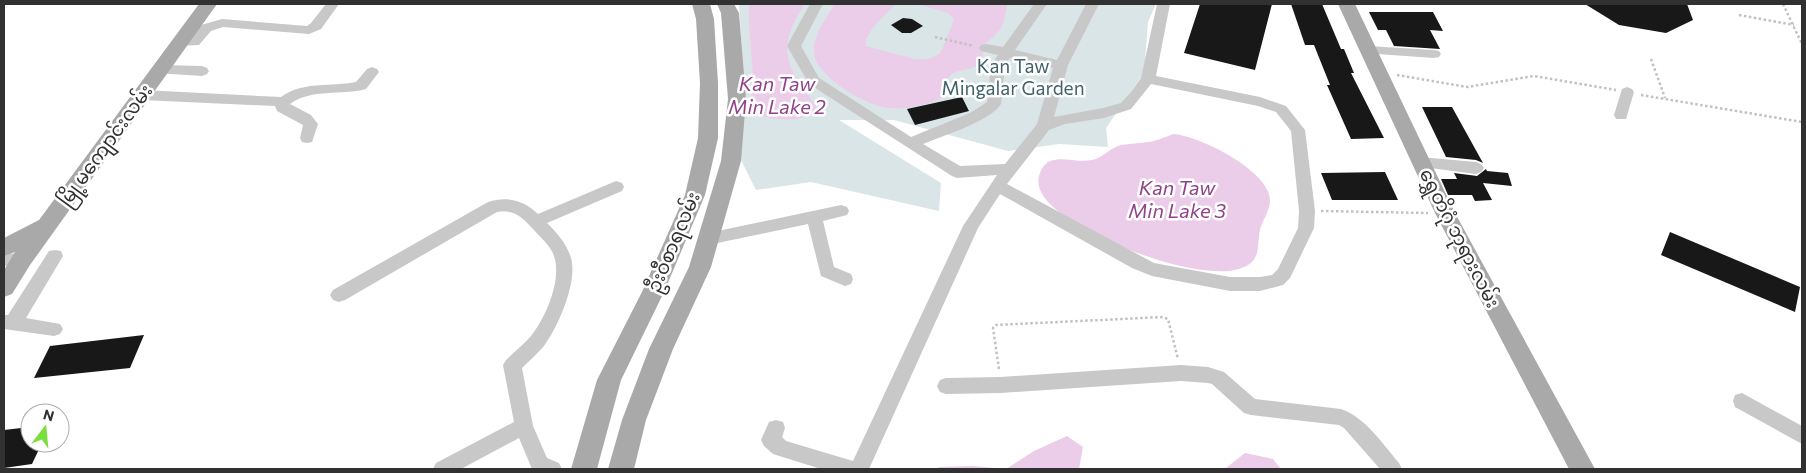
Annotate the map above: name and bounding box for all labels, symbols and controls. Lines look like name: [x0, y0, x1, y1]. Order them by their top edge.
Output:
park label: Kan Taw Mingalar Garden: [941, 54, 1085, 99]
water label: Kan Taw Min Lake 2: [728, 71, 826, 118]
street label: မြို့မကျောင်းလမ်း: [51, 78, 161, 213]
street label: ရွှေတိဂုံ ဘုရားလမ်း: [1410, 163, 1507, 314]
water label: Kan Taw Min Lake 3: [1128, 175, 1226, 222]
street label: ဦးဝီစာရလမ်း: [639, 187, 709, 298]
north arrow: [20, 403, 70, 453]
text: N: [41, 405, 56, 425]

